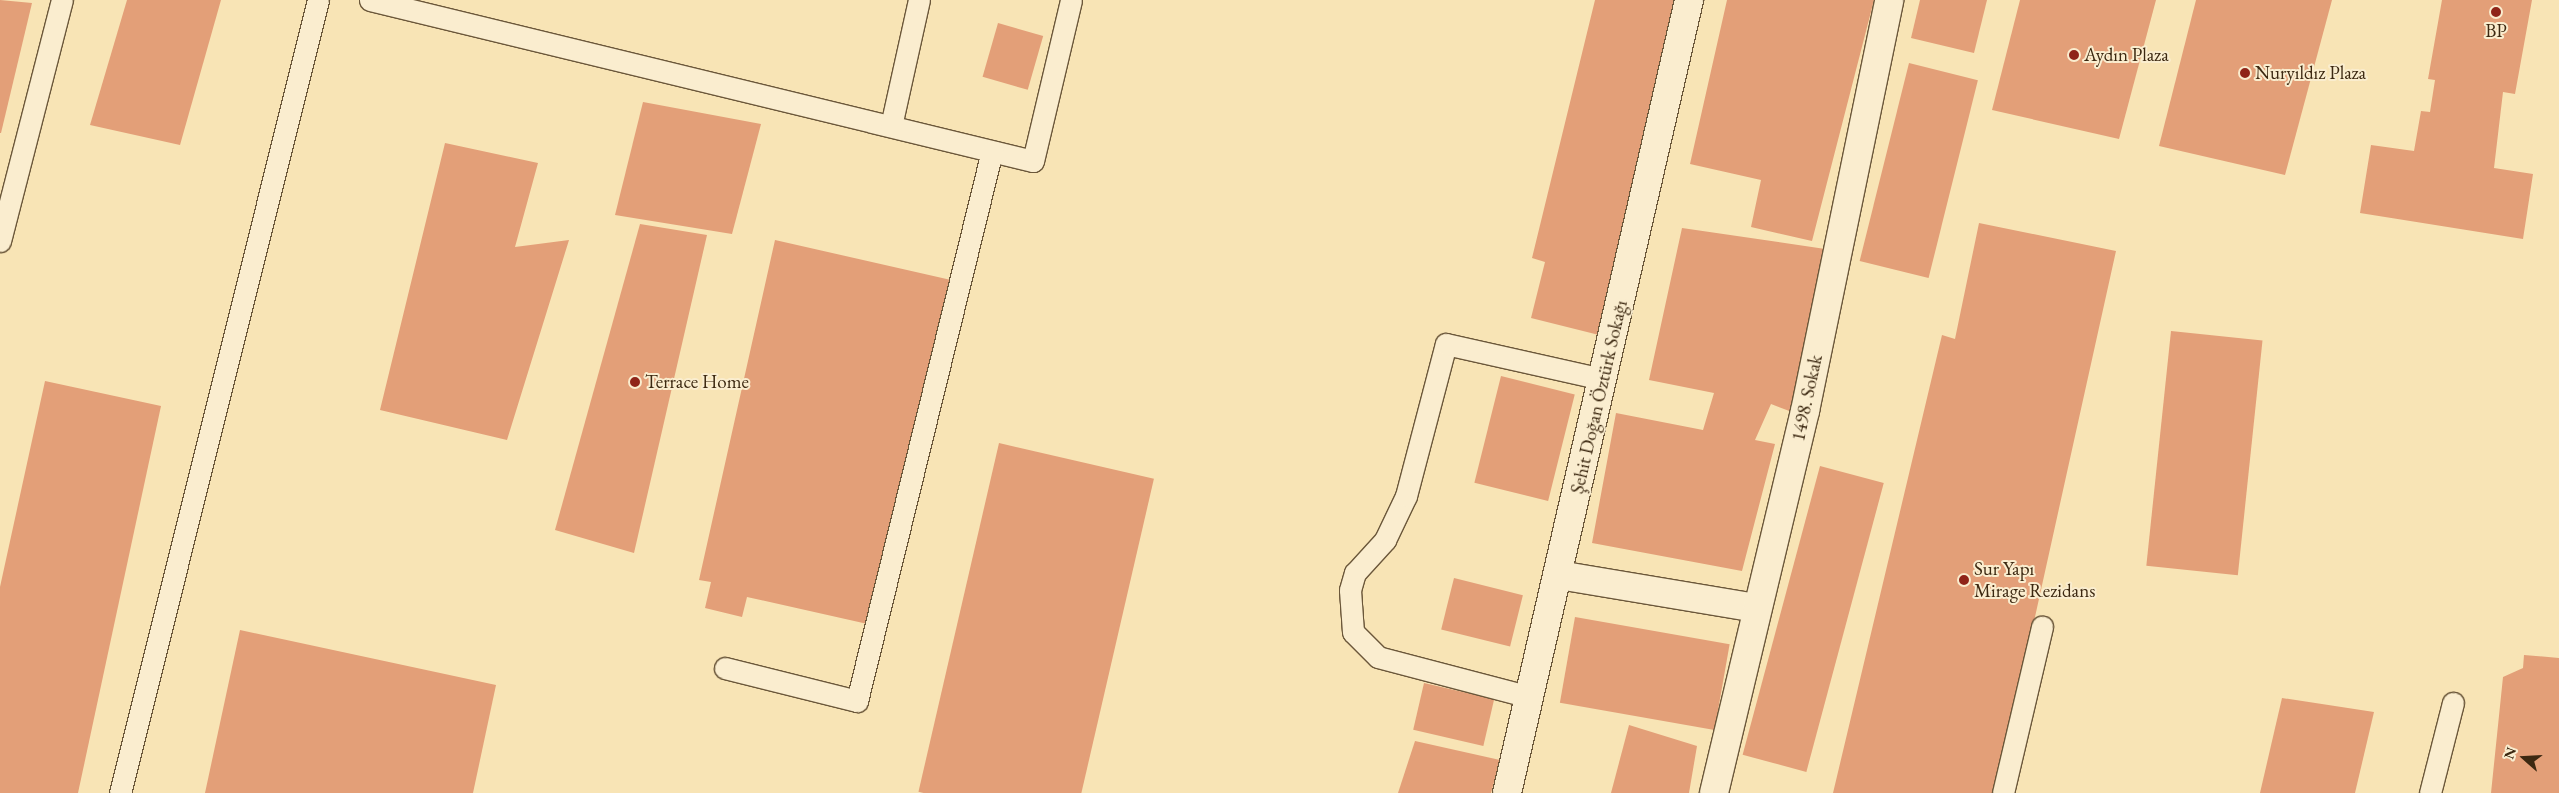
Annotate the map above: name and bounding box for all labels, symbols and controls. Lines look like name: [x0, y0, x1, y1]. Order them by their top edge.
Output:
marker: BP: [2490, 6, 2502, 18]
place label: BP: [2485, 20, 2507, 42]
place label: Aydın Plaza: [2084, 44, 2169, 66]
marker: Aydın Plaza: [2068, 49, 2080, 61]
place label: Nuryıldız Plaza: [2255, 62, 2366, 84]
marker: Nuryıldız Plaza: [2239, 67, 2251, 79]
street label: Şehit Doğan Öztürk Sokağı: [1566, 298, 1632, 496]
street label: 1498. Sokak: [1787, 353, 1827, 443]
place label: Terrace Home: [645, 371, 749, 393]
marker: Terrace Home: [629, 376, 641, 388]
place label: Sur Yapı Mirage Rezidans: [1974, 558, 2095, 602]
marker: Sur Yapı Mirage Rezidans: [1958, 574, 1970, 586]
north arrow: [2499, 733, 2549, 783]
text: N: [2499, 745, 2520, 761]

